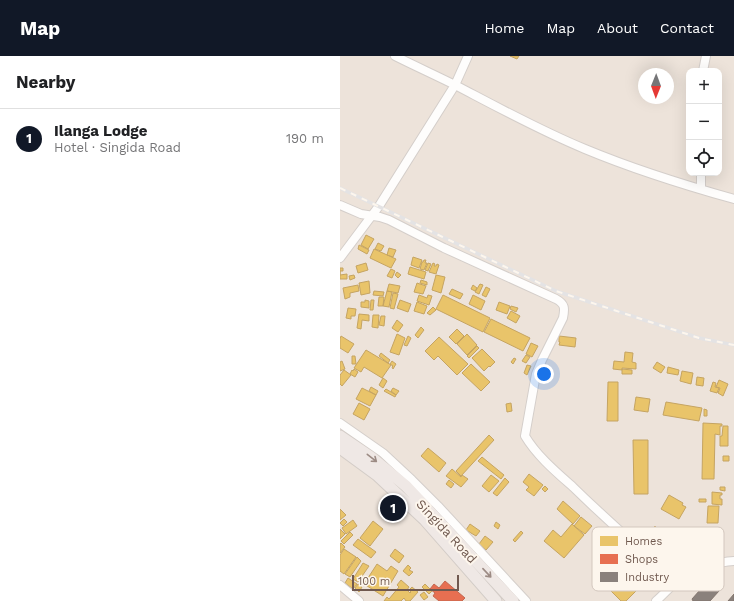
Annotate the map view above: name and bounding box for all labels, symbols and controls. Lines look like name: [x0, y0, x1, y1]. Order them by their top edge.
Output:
text: Map: [20, 17, 60, 40]
text: Home: [484, 20, 524, 36]
text: Map: [546, 20, 575, 36]
text: About: [597, 20, 638, 36]
text: Contact: [660, 20, 714, 36]
north arrow: [638, 68, 674, 104]
map controls: [686, 68, 722, 176]
button: +: [686, 68, 722, 104]
text: Nearby: [16, 72, 75, 92]
button: −: [686, 104, 722, 140]
text: Ilanga Lodge: [54, 122, 147, 140]
text: 1: [26, 131, 32, 146]
text: 190 m: [286, 131, 324, 146]
text: Hotel · Singida Road: [54, 140, 181, 155]
button: locate: [686, 140, 722, 176]
your location: [534, 364, 554, 384]
one-way arrow: [367, 453, 378, 462]
pin: 1: [380, 493, 406, 523]
street label: Singida Road: [413, 496, 480, 566]
legend: [592, 527, 724, 591]
text: Homes: [625, 535, 662, 548]
text: Shops: [625, 553, 658, 566]
one-way arrow: [482, 568, 491, 578]
text: Industry: [625, 571, 670, 584]
scale bar: [352, 573, 459, 592]
text: 100 m: [358, 575, 390, 588]

